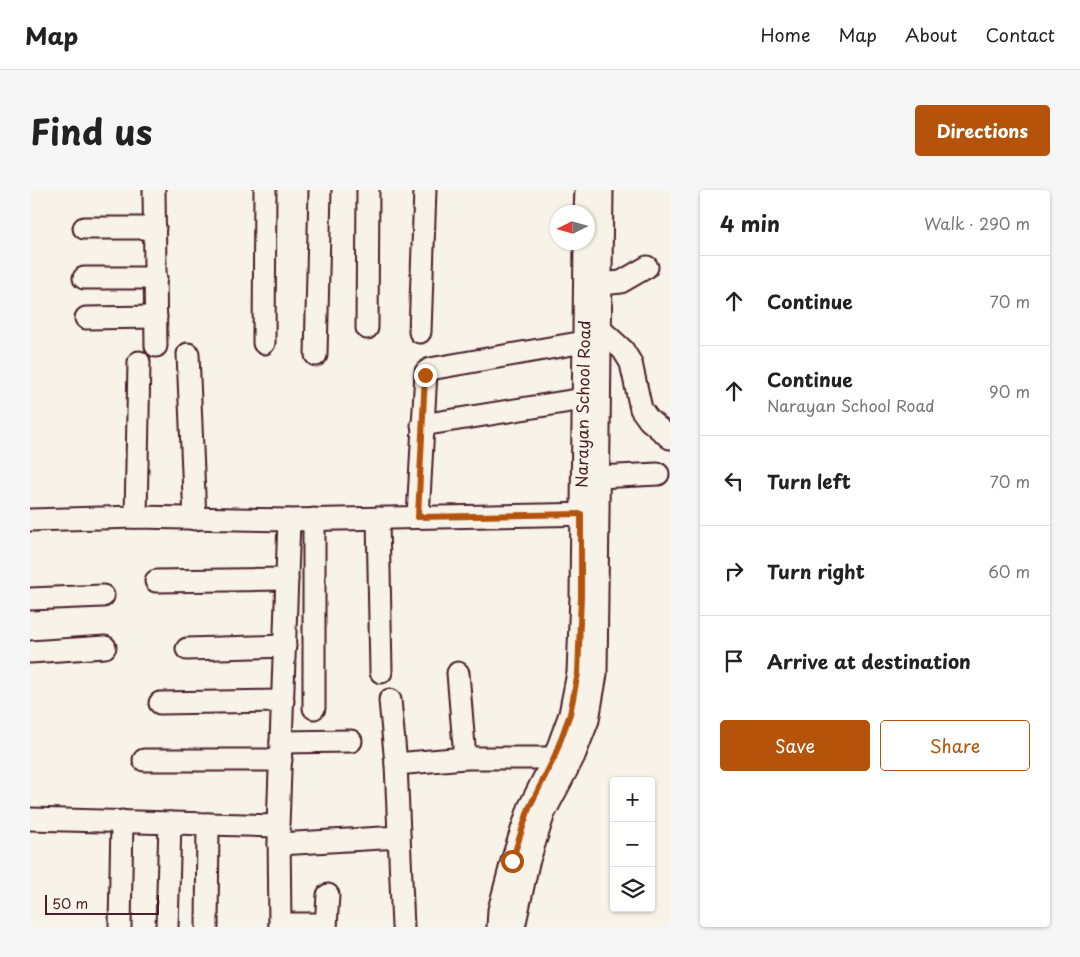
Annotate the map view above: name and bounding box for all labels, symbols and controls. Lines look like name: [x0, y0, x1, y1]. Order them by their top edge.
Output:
text: Map: [25, 17, 78, 53]
text: Home: [760, 21, 810, 48]
text: Map: [838, 21, 877, 48]
text: About: [905, 21, 957, 48]
text: Contact: [985, 21, 1055, 48]
text: Find us: [30, 104, 152, 157]
button: Directions: [915, 105, 1050, 156]
north arrow: [550, 205, 595, 250]
text: 4 min: [720, 207, 780, 239]
text: Walk · 290 m: [924, 211, 1030, 235]
icon: ahead: [720, 287, 748, 315]
text: Continue: [767, 287, 853, 315]
text: 70 m: [990, 289, 1030, 313]
street label: Narayan School Road: [569, 320, 595, 488]
route end: [414, 364, 437, 387]
text: Continue: [767, 365, 853, 393]
icon: ahead: [720, 377, 748, 405]
text: 90 m: [989, 379, 1030, 403]
text: Narayan School Road: [767, 393, 935, 417]
icon: left: [720, 467, 748, 495]
text: Turn left: [767, 467, 851, 495]
text: 70 m: [990, 469, 1030, 493]
icon: right: [720, 557, 748, 585]
text: Turn right: [767, 557, 865, 585]
text: 60 m: [988, 559, 1030, 583]
icon: arrive: [720, 647, 748, 675]
text: Arrive at destination: [767, 647, 971, 675]
button: Save: [720, 720, 870, 771]
button: Share: [880, 720, 1030, 771]
map controls: [610, 777, 655, 912]
button: +: [610, 777, 655, 822]
button: −: [610, 822, 655, 867]
route start: [501, 850, 524, 873]
button: layers: [610, 867, 655, 912]
scale bar: [45, 892, 159, 915]
text: 50 m: [52, 893, 88, 914]

